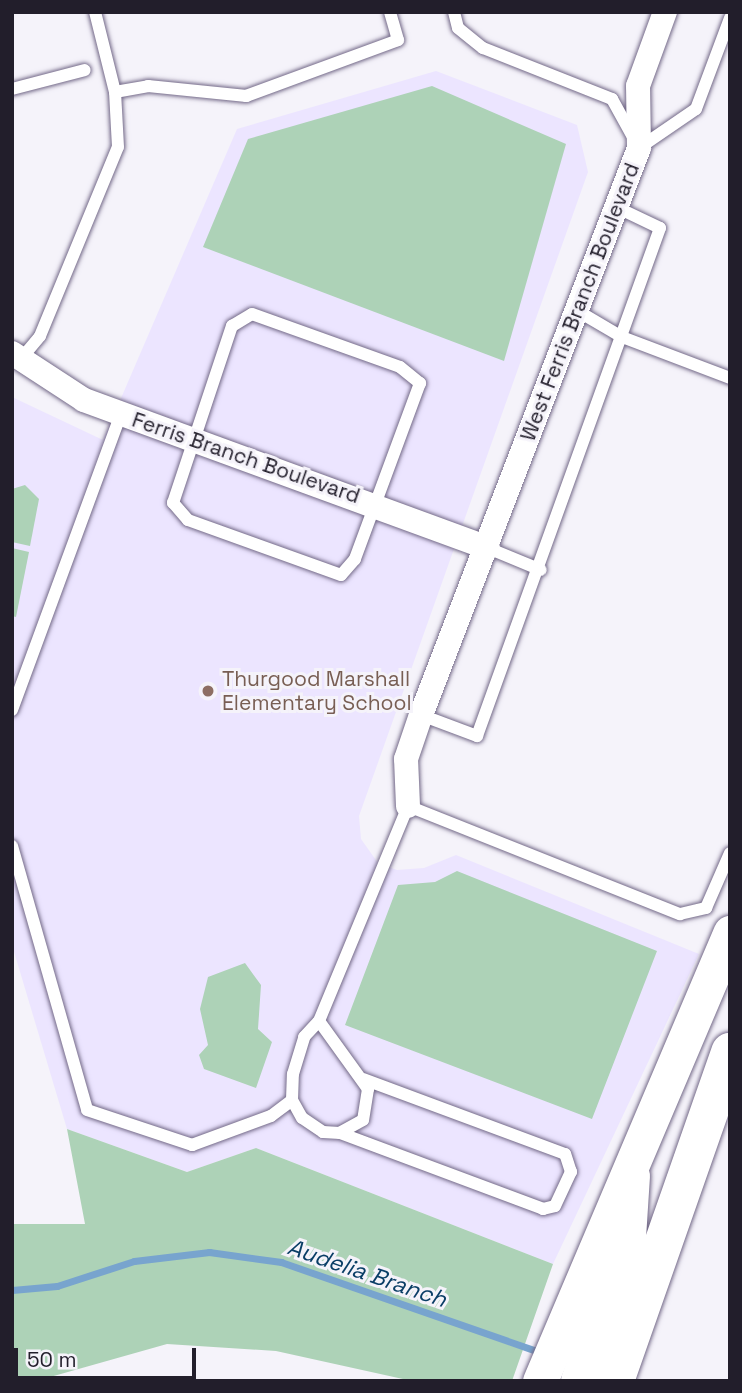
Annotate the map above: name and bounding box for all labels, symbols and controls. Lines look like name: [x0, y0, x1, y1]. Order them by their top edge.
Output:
street label: West Ferris Branch Boulevard: [515, 159, 645, 445]
street label: Ferris Branch Boulevard: [129, 407, 363, 509]
place label: Thurgood Marshall Elementary School: [222, 666, 412, 716]
marker: Thurgood Marshall Elementary School: [200, 683, 216, 699]
water label: Audelia Branch: [284, 1233, 450, 1313]
scale bar: [18, 1334, 200, 1378]
text: 50 m: [27, 1346, 77, 1373]

